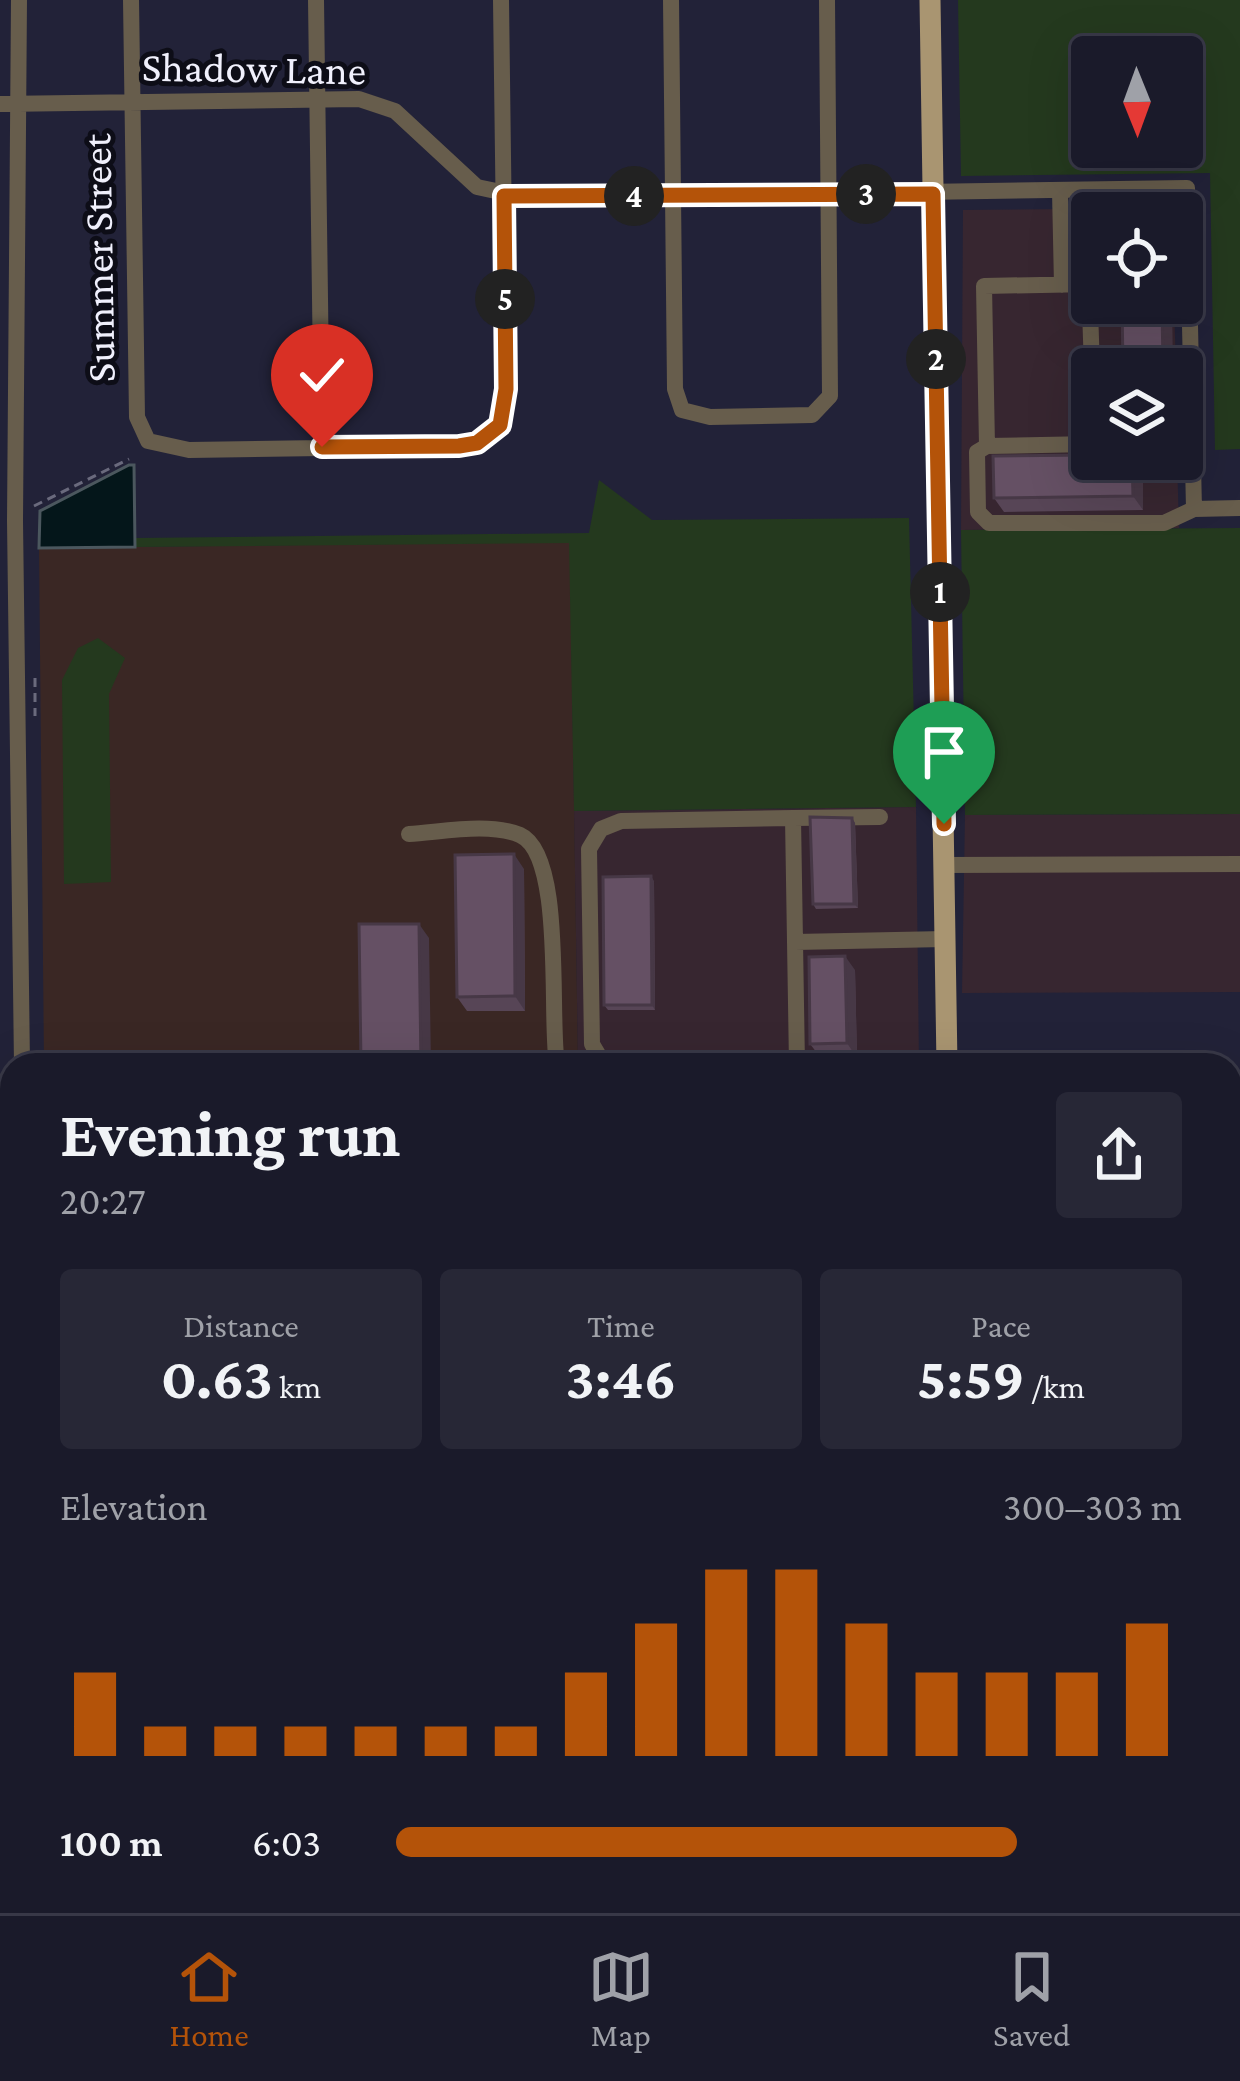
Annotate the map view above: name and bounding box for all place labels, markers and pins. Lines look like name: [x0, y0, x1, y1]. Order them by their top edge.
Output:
pin: 3: [836, 164, 896, 224]
pin: 4: [604, 166, 664, 226]
pin: 5: [475, 269, 535, 329]
pin: [271, 324, 373, 447]
pin: 2: [906, 329, 966, 389]
pin: 1: [910, 562, 970, 622]
pin: [893, 701, 995, 824]

